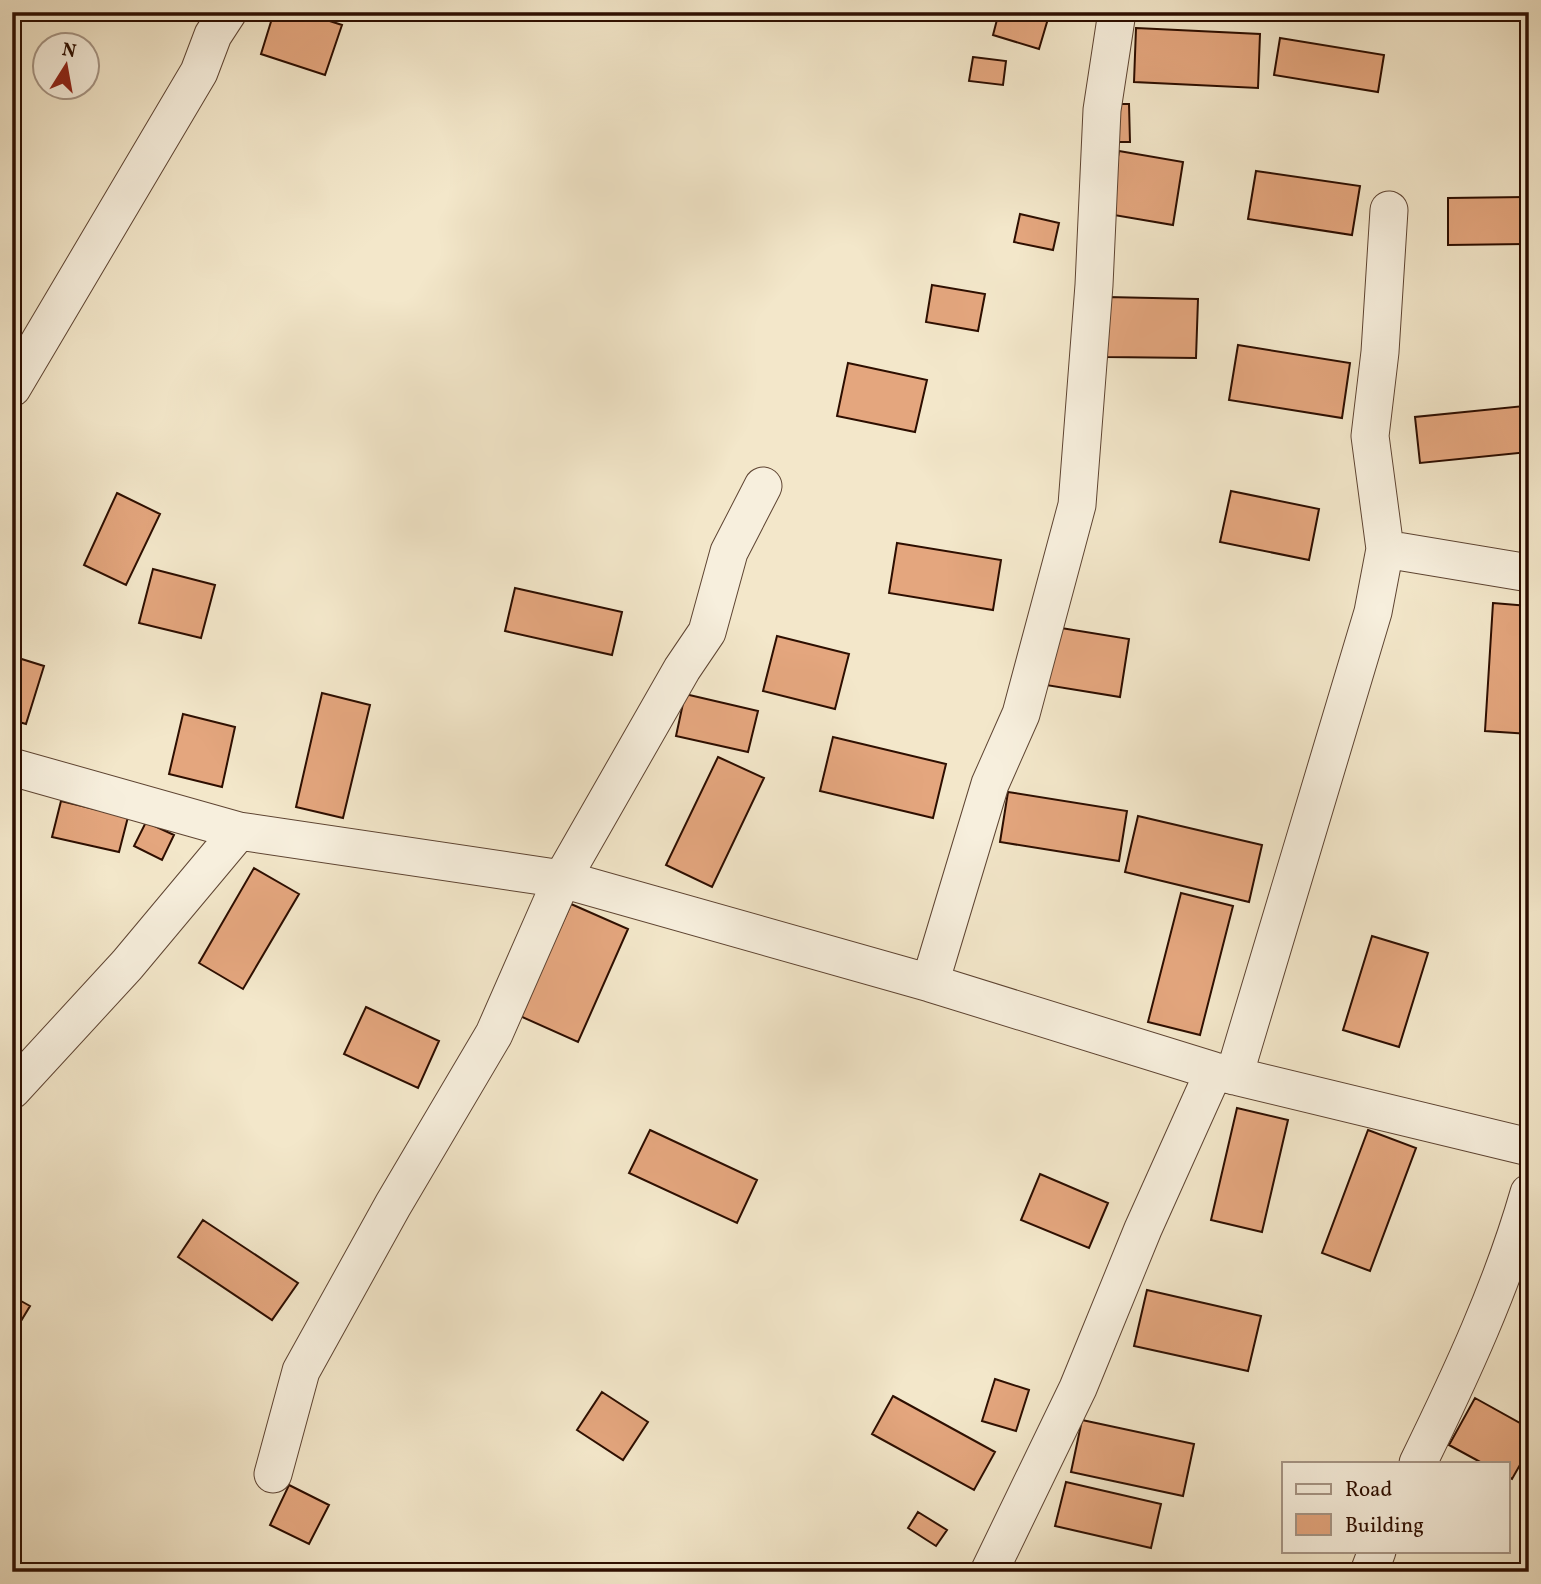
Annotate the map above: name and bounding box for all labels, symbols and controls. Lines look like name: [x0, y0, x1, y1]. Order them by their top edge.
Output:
north arrow: [32, 32, 102, 102]
text: N: [60, 37, 78, 65]
legend: [1282, 1462, 1510, 1552]
text: Road: [1345, 1476, 1392, 1505]
text: Building: [1345, 1512, 1424, 1541]

